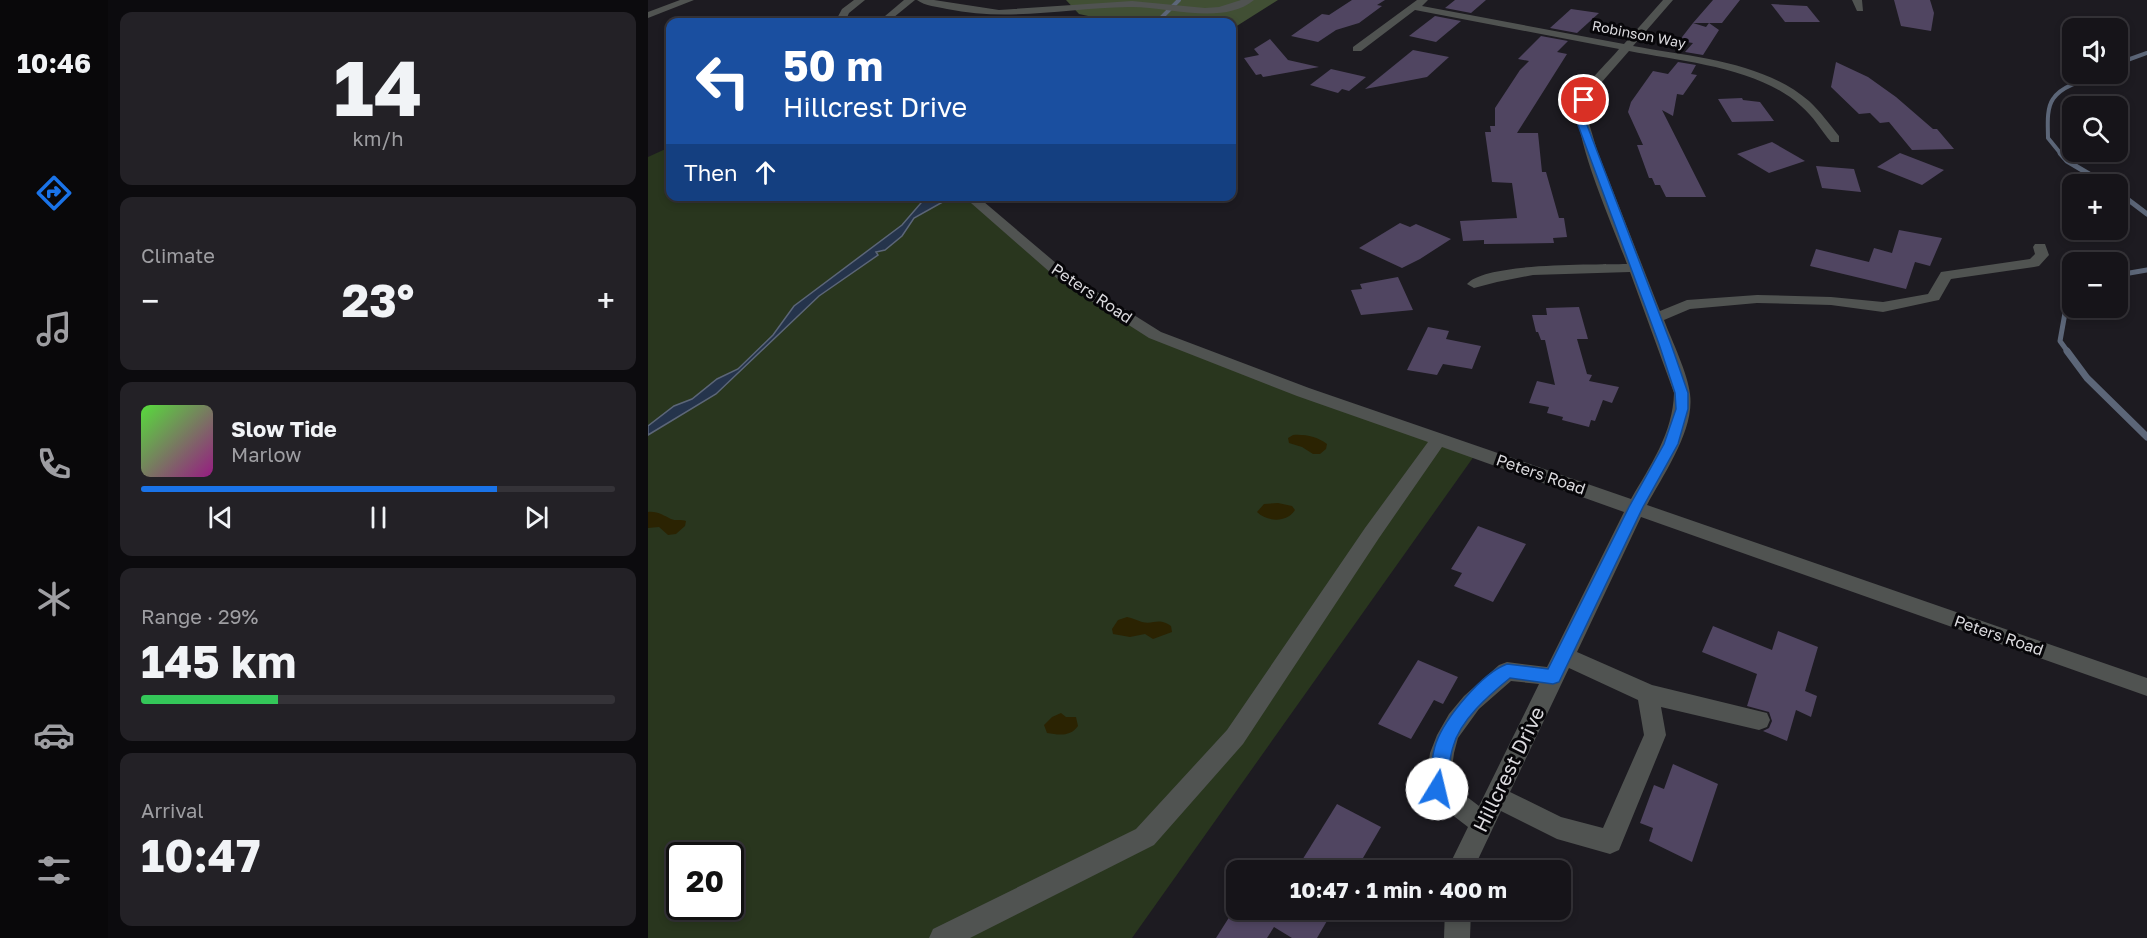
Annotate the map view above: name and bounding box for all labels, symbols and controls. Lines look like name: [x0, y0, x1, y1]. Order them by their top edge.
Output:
street label: Robinson Way: [1591, 17, 1687, 51]
map controls: [2062, 18, 2128, 318]
button: sound: [2062, 18, 2128, 84]
text: 14: [334, 40, 422, 133]
text: 50 m: [783, 40, 883, 90]
icon: left: [684, 42, 762, 120]
text: 10:46: [17, 47, 91, 79]
pin: [1558, 74, 1609, 125]
icon: arrive: [1567, 83, 1600, 116]
text: Hillcrest Drive: [783, 91, 967, 123]
button: search: [2062, 96, 2128, 162]
text: km/h: [353, 126, 403, 150]
icon: ahead: [749, 156, 782, 189]
text: Then: [684, 159, 737, 186]
icon: directions: [33, 172, 75, 214]
button: +: [2062, 174, 2128, 240]
text: Climate: [141, 243, 215, 267]
button: −: [2062, 252, 2128, 318]
street label: Peters Road: [1048, 259, 1136, 327]
text: 23°: [342, 273, 414, 327]
text: −: [141, 281, 159, 320]
text: +: [597, 281, 615, 320]
icon: music: [33, 308, 75, 350]
text: Slow Tide: [231, 415, 337, 442]
text: Marlow: [231, 442, 302, 466]
icon: phone: [33, 443, 75, 485]
street label: Peters Road: [1494, 449, 1588, 499]
icon: previous: [204, 501, 237, 534]
icon: pause: [362, 501, 395, 534]
icon: next: [520, 501, 553, 534]
icon: climate: [33, 578, 75, 620]
text: Range · 29%: [141, 604, 258, 628]
street label: Peters Road: [1952, 610, 2046, 660]
text: 145 km: [141, 634, 296, 688]
street label: Hillcrest Drive: [1467, 702, 1549, 836]
icon: car: [33, 714, 75, 756]
position arrow: [1405, 757, 1469, 821]
text: Arrival: [141, 798, 204, 822]
text: 10:47: [141, 828, 260, 882]
speed limit sign: 20: [666, 842, 744, 920]
icon: filters: [33, 849, 75, 891]
text: 10:47 · 1 min · 400 m: [1290, 876, 1507, 903]

